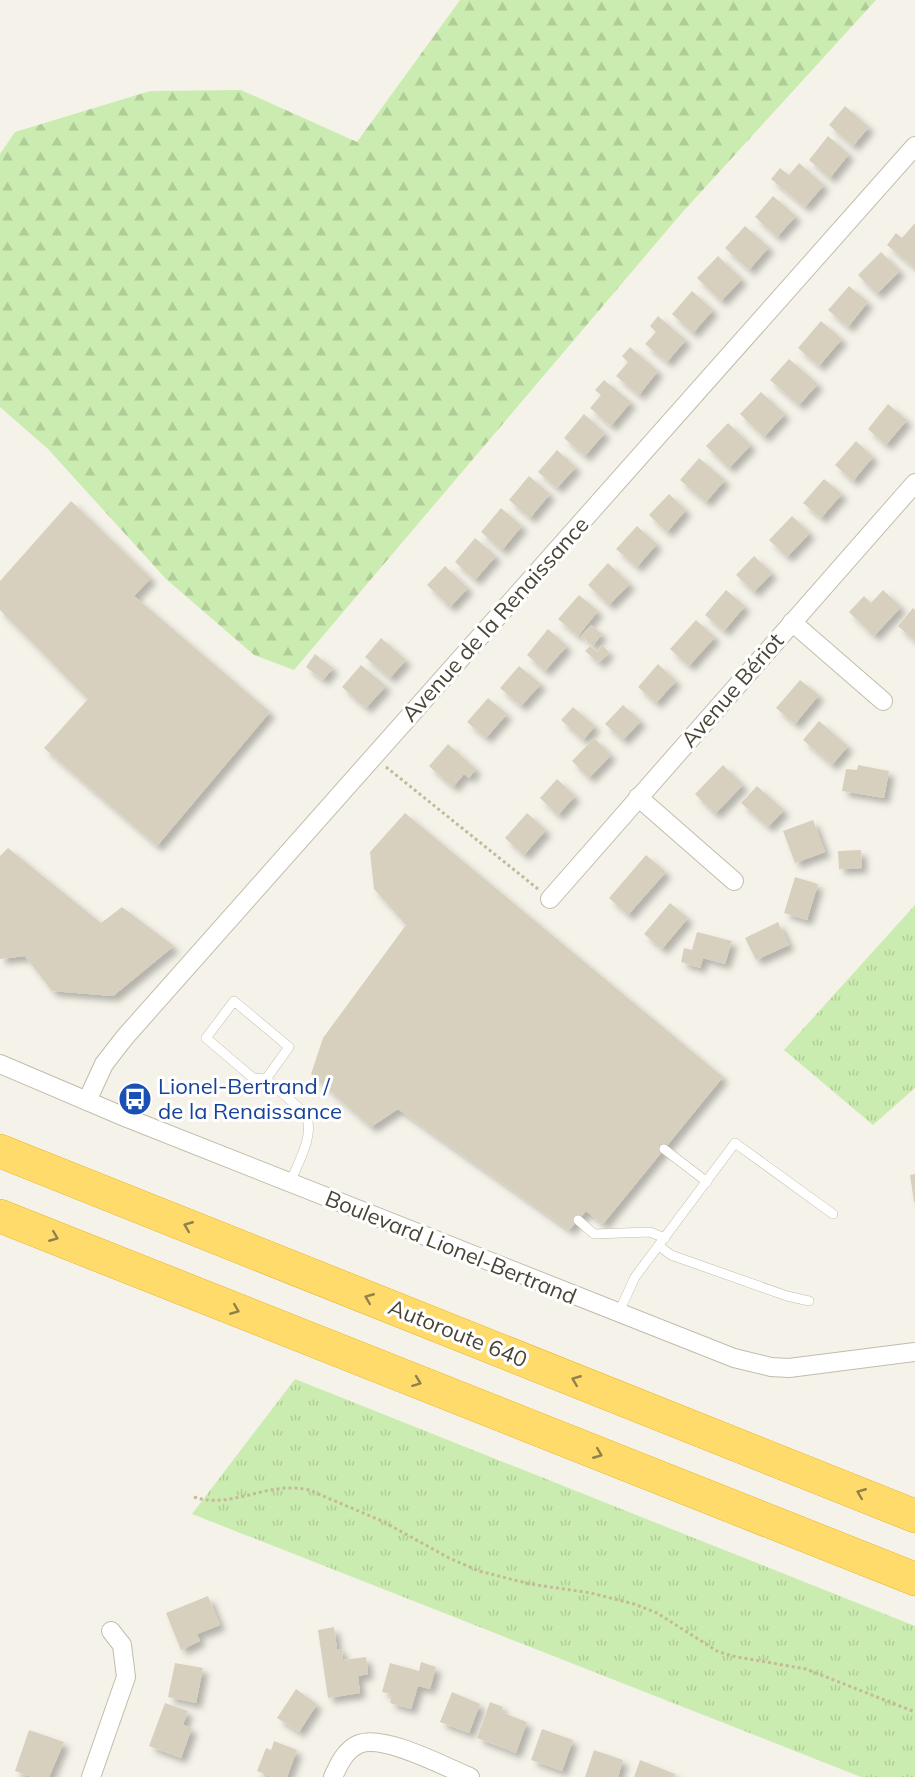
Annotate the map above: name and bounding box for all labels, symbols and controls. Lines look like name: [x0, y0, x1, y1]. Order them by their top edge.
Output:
street label: Avenue de la Renaissance: [396, 511, 594, 727]
street label: Avenue Bériot: [675, 627, 790, 753]
place label: Lionel-Bertrand / de la Renaissance: [158, 1072, 342, 1125]
bus stop icon: Lionel-Bertrand / de la Renaissance: [117, 1081, 153, 1117]
street label: Boulevard Lionel-Bertrand: [321, 1184, 581, 1310]
one-way arrow: [183, 1221, 194, 1233]
one-way arrow: [49, 1230, 59, 1243]
street label: Autoroute 640: [385, 1292, 531, 1374]
one-way arrow: [364, 1293, 375, 1306]
one-way arrow: [229, 1303, 240, 1315]
one-way arrow: [411, 1374, 421, 1387]
one-way arrow: [571, 1375, 582, 1387]
one-way arrow: [592, 1446, 603, 1459]
one-way arrow: [856, 1488, 867, 1501]

